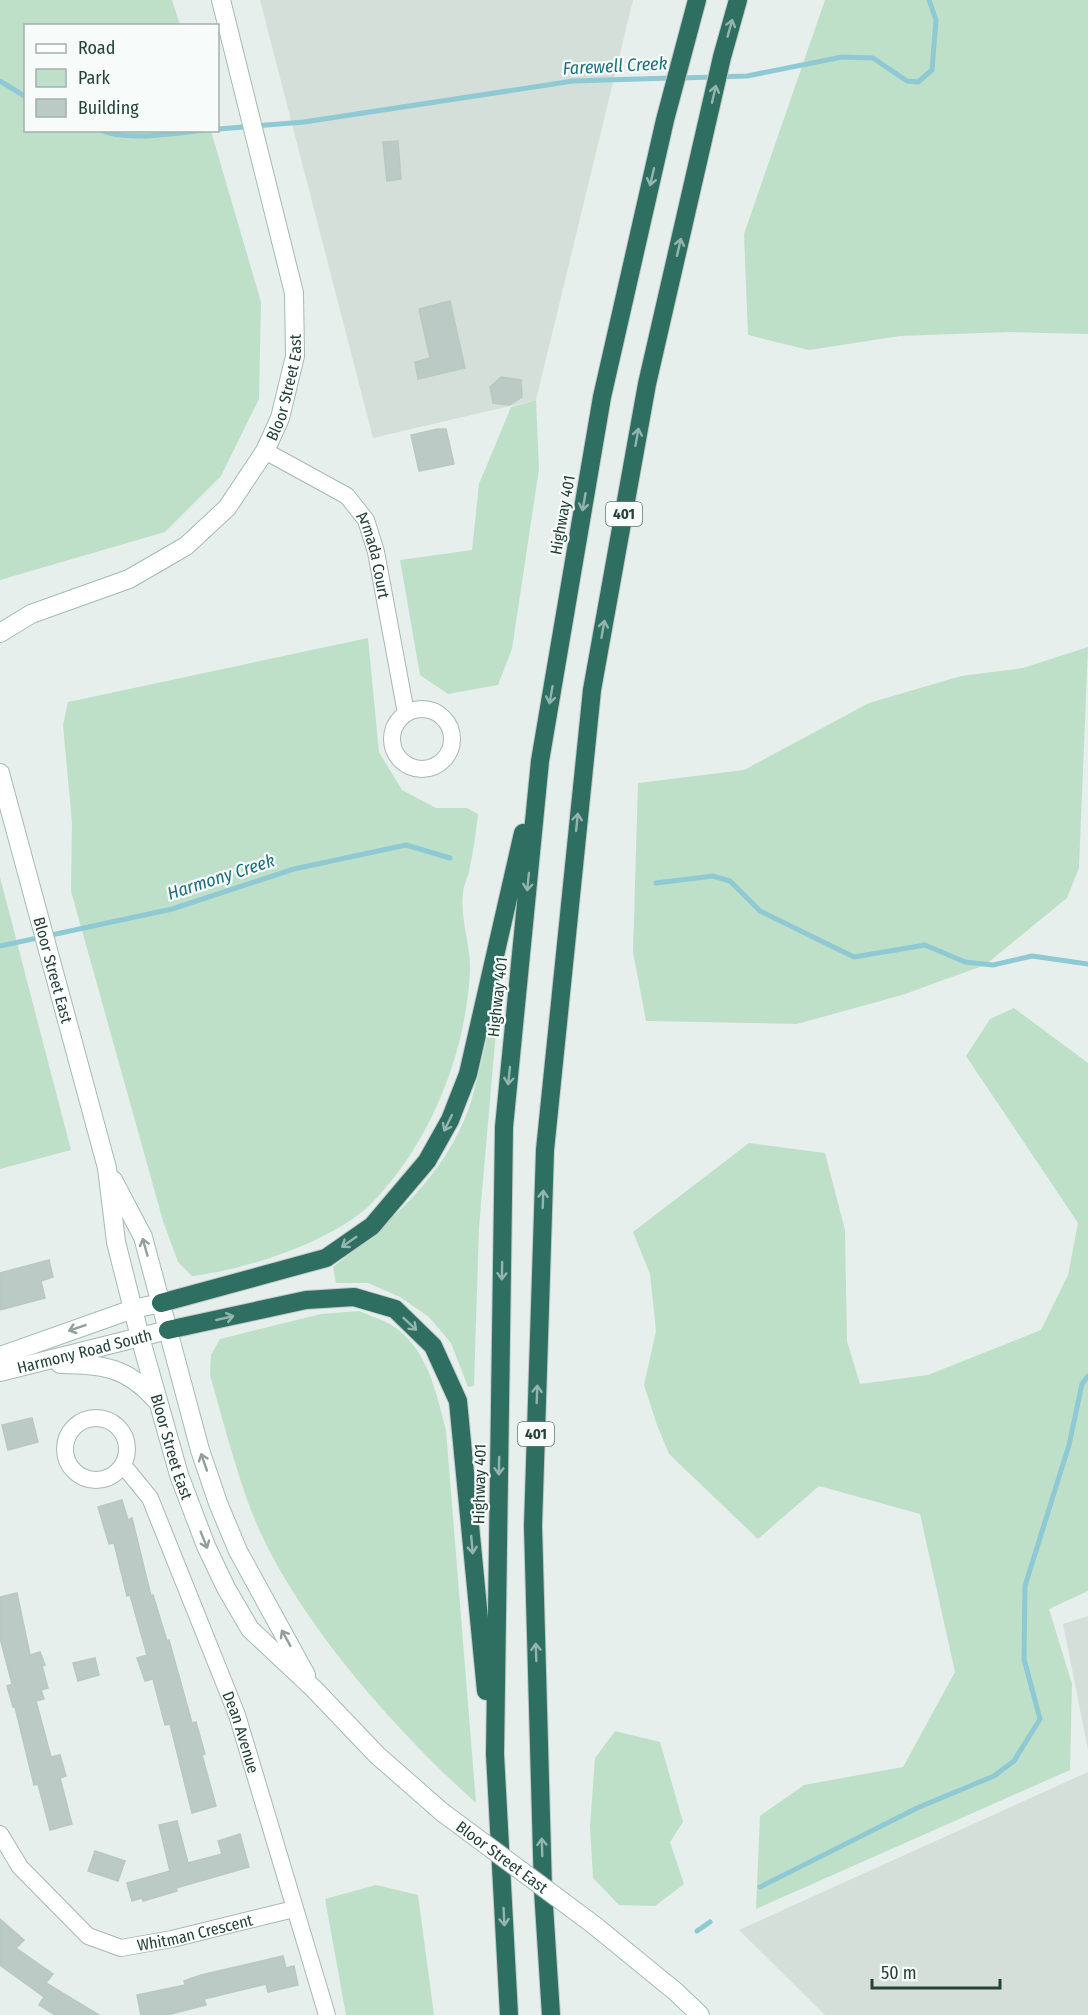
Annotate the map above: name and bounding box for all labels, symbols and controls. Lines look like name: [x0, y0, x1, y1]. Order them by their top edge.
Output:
one-way arrow: [725, 19, 737, 38]
legend: [24, 24, 219, 132]
text: Road: [78, 37, 115, 59]
water label: Farewell Creek: [562, 52, 668, 80]
text: Park: [78, 67, 111, 89]
one-way arrow: [709, 85, 720, 105]
text: Building: [78, 97, 139, 119]
one-way arrow: [645, 167, 657, 186]
one-way arrow: [673, 238, 685, 257]
street label: Bloor Street East: [262, 333, 305, 444]
one-way arrow: [632, 428, 643, 448]
street label: Highway 401: [546, 474, 579, 556]
one-way arrow: [578, 492, 589, 512]
road number: 401: [606, 502, 642, 526]
street label: Armada Court: [353, 507, 394, 601]
one-way arrow: [598, 620, 609, 640]
one-way arrow: [545, 684, 556, 704]
one-way arrow: [572, 813, 583, 833]
water label: Harmony Creek: [165, 849, 278, 905]
one-way arrow: [522, 872, 533, 892]
street label: Bloor Street East: [29, 915, 77, 1026]
street label: Highway 401: [484, 956, 511, 1038]
one-way arrow: [503, 1066, 514, 1086]
one-way arrow: [442, 1113, 453, 1131]
one-way arrow: [537, 1189, 549, 1209]
one-way arrow: [342, 1236, 358, 1248]
one-way arrow: [139, 1237, 150, 1256]
one-way arrow: [496, 1260, 508, 1280]
one-way arrow: [216, 1312, 235, 1324]
one-way arrow: [403, 1317, 418, 1331]
one-way arrow: [68, 1324, 87, 1335]
street label: Harmony Road South: [15, 1325, 154, 1377]
one-way arrow: [531, 1384, 543, 1404]
street label: Bloor Street East: [147, 1392, 197, 1503]
road number: 401: [518, 1422, 554, 1446]
street label: Highway 401: [469, 1444, 490, 1524]
one-way arrow: [198, 1453, 209, 1472]
one-way arrow: [493, 1455, 505, 1475]
one-way arrow: [199, 1530, 210, 1549]
one-way arrow: [467, 1535, 478, 1555]
one-way arrow: [280, 1630, 292, 1647]
one-way arrow: [531, 1642, 542, 1662]
street label: Dean Avenue: [218, 1688, 263, 1776]
street label: Bloor Street East: [452, 1817, 552, 1898]
one-way arrow: [536, 1837, 547, 1857]
one-way arrow: [498, 1907, 509, 1927]
street label: Whitman Crescent: [136, 1910, 255, 1955]
scale bar: [872, 1952, 1000, 1990]
text: 50 m: [881, 1962, 917, 1984]

